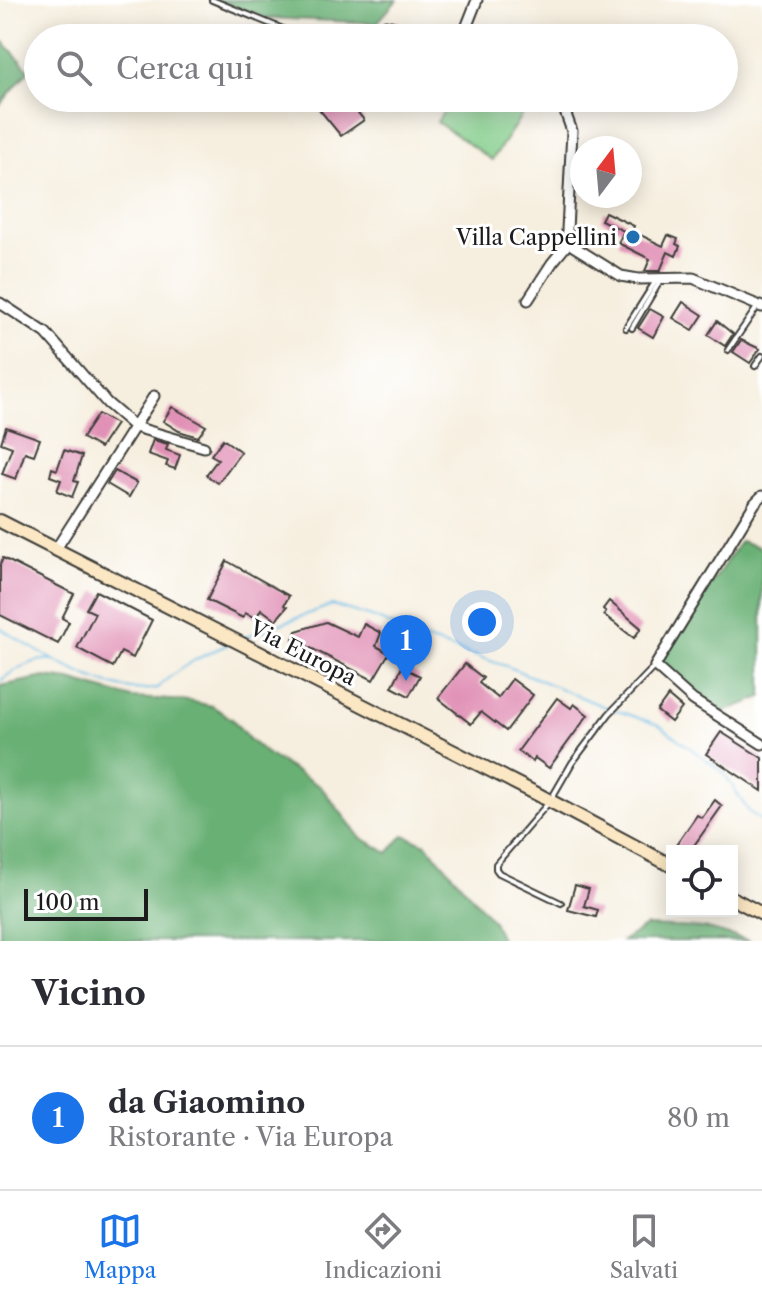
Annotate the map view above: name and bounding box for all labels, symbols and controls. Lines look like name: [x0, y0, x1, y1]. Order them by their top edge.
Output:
search box: [24, 24, 738, 112]
icon: search: [52, 46, 96, 90]
text: Cerca qui: [116, 50, 253, 87]
north arrow: [570, 136, 642, 208]
place label: Villa Cappellini: [455, 224, 617, 251]
marker: Villa Cappellini: [624, 228, 642, 246]
your location: [462, 602, 502, 642]
street label: Via Europa: [244, 614, 361, 692]
pin: 1: [380, 615, 432, 681]
map controls: [666, 845, 738, 917]
button: locate: [666, 845, 738, 917]
scale bar: [24, 885, 148, 921]
text: 100 m: [36, 889, 99, 916]
text: Vicino: [32, 972, 146, 1014]
text: da Giaomino: [108, 1084, 305, 1121]
text: 1: [52, 1102, 64, 1134]
text: 80 m: [667, 1102, 730, 1134]
text: Ristorante · Via Europa: [108, 1121, 393, 1153]
tab: Mappa: [84, 1209, 156, 1284]
tab: Indicazioni: [324, 1209, 442, 1284]
tab: Salvati: [610, 1209, 678, 1284]

